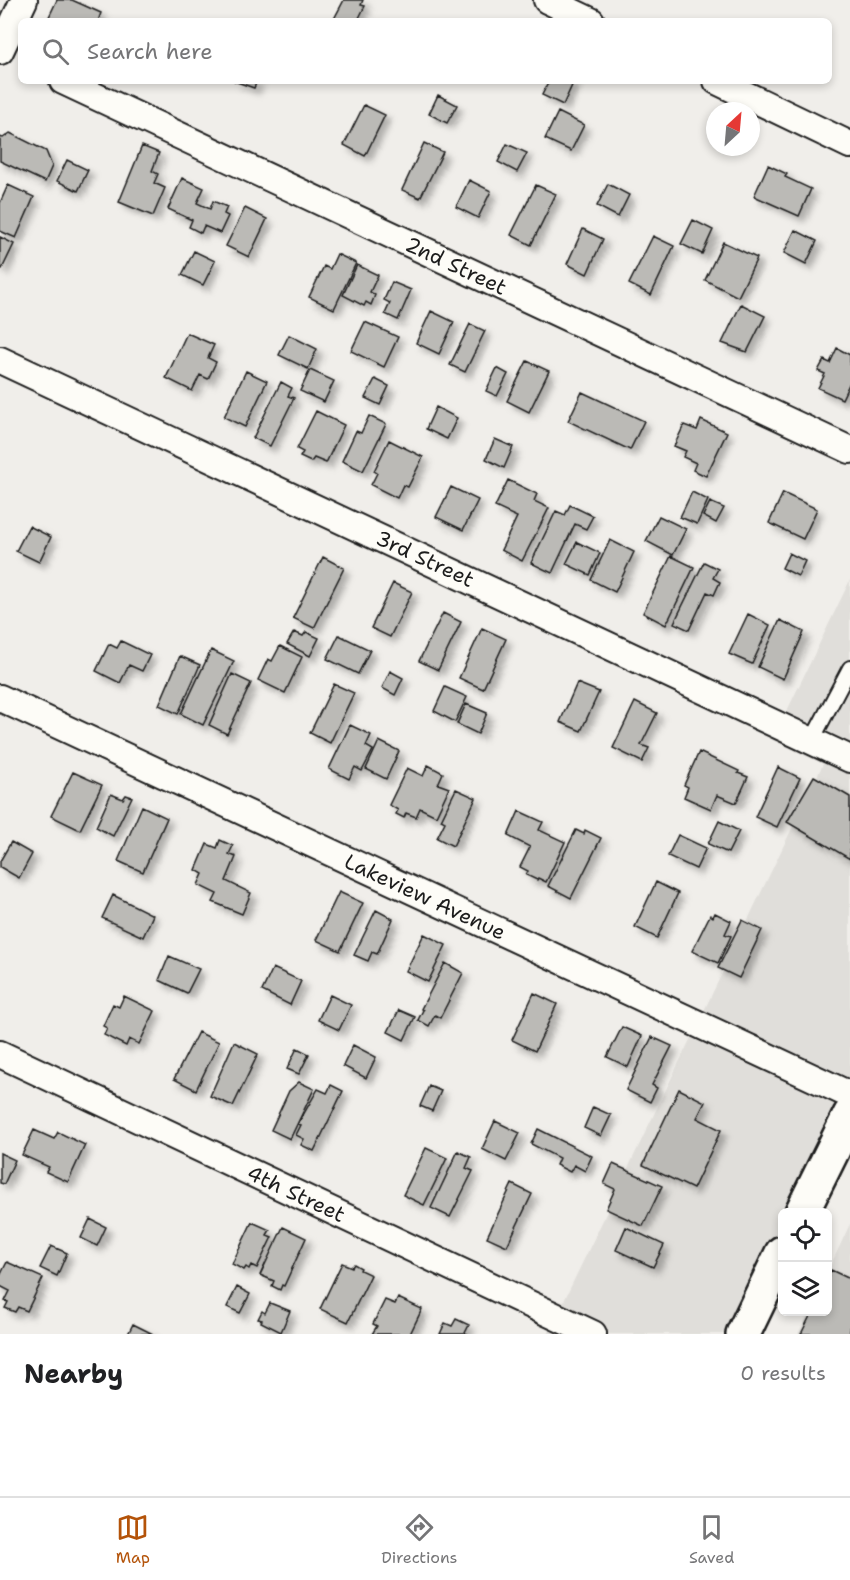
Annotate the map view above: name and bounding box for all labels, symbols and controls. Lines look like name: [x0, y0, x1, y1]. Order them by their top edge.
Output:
search box: [18, 18, 832, 84]
icon: search: [39, 35, 72, 68]
text: Search here: [87, 37, 213, 66]
north arrow: [706, 102, 760, 156]
street label: 2nd Street: [401, 230, 511, 302]
street label: 3rd Street: [371, 524, 479, 594]
street label: Lakeview Avenue: [340, 847, 510, 947]
street label: 4th Street: [242, 1159, 350, 1229]
map controls: [778, 1208, 832, 1316]
button: locate: [778, 1208, 832, 1262]
button: layers: [778, 1262, 832, 1316]
text: Nearby: [24, 1356, 123, 1391]
text: 0 results: [740, 1360, 826, 1386]
tab: Map: [116, 1511, 150, 1568]
tab: Directions: [381, 1511, 458, 1568]
tab: Saved: [689, 1511, 734, 1568]

